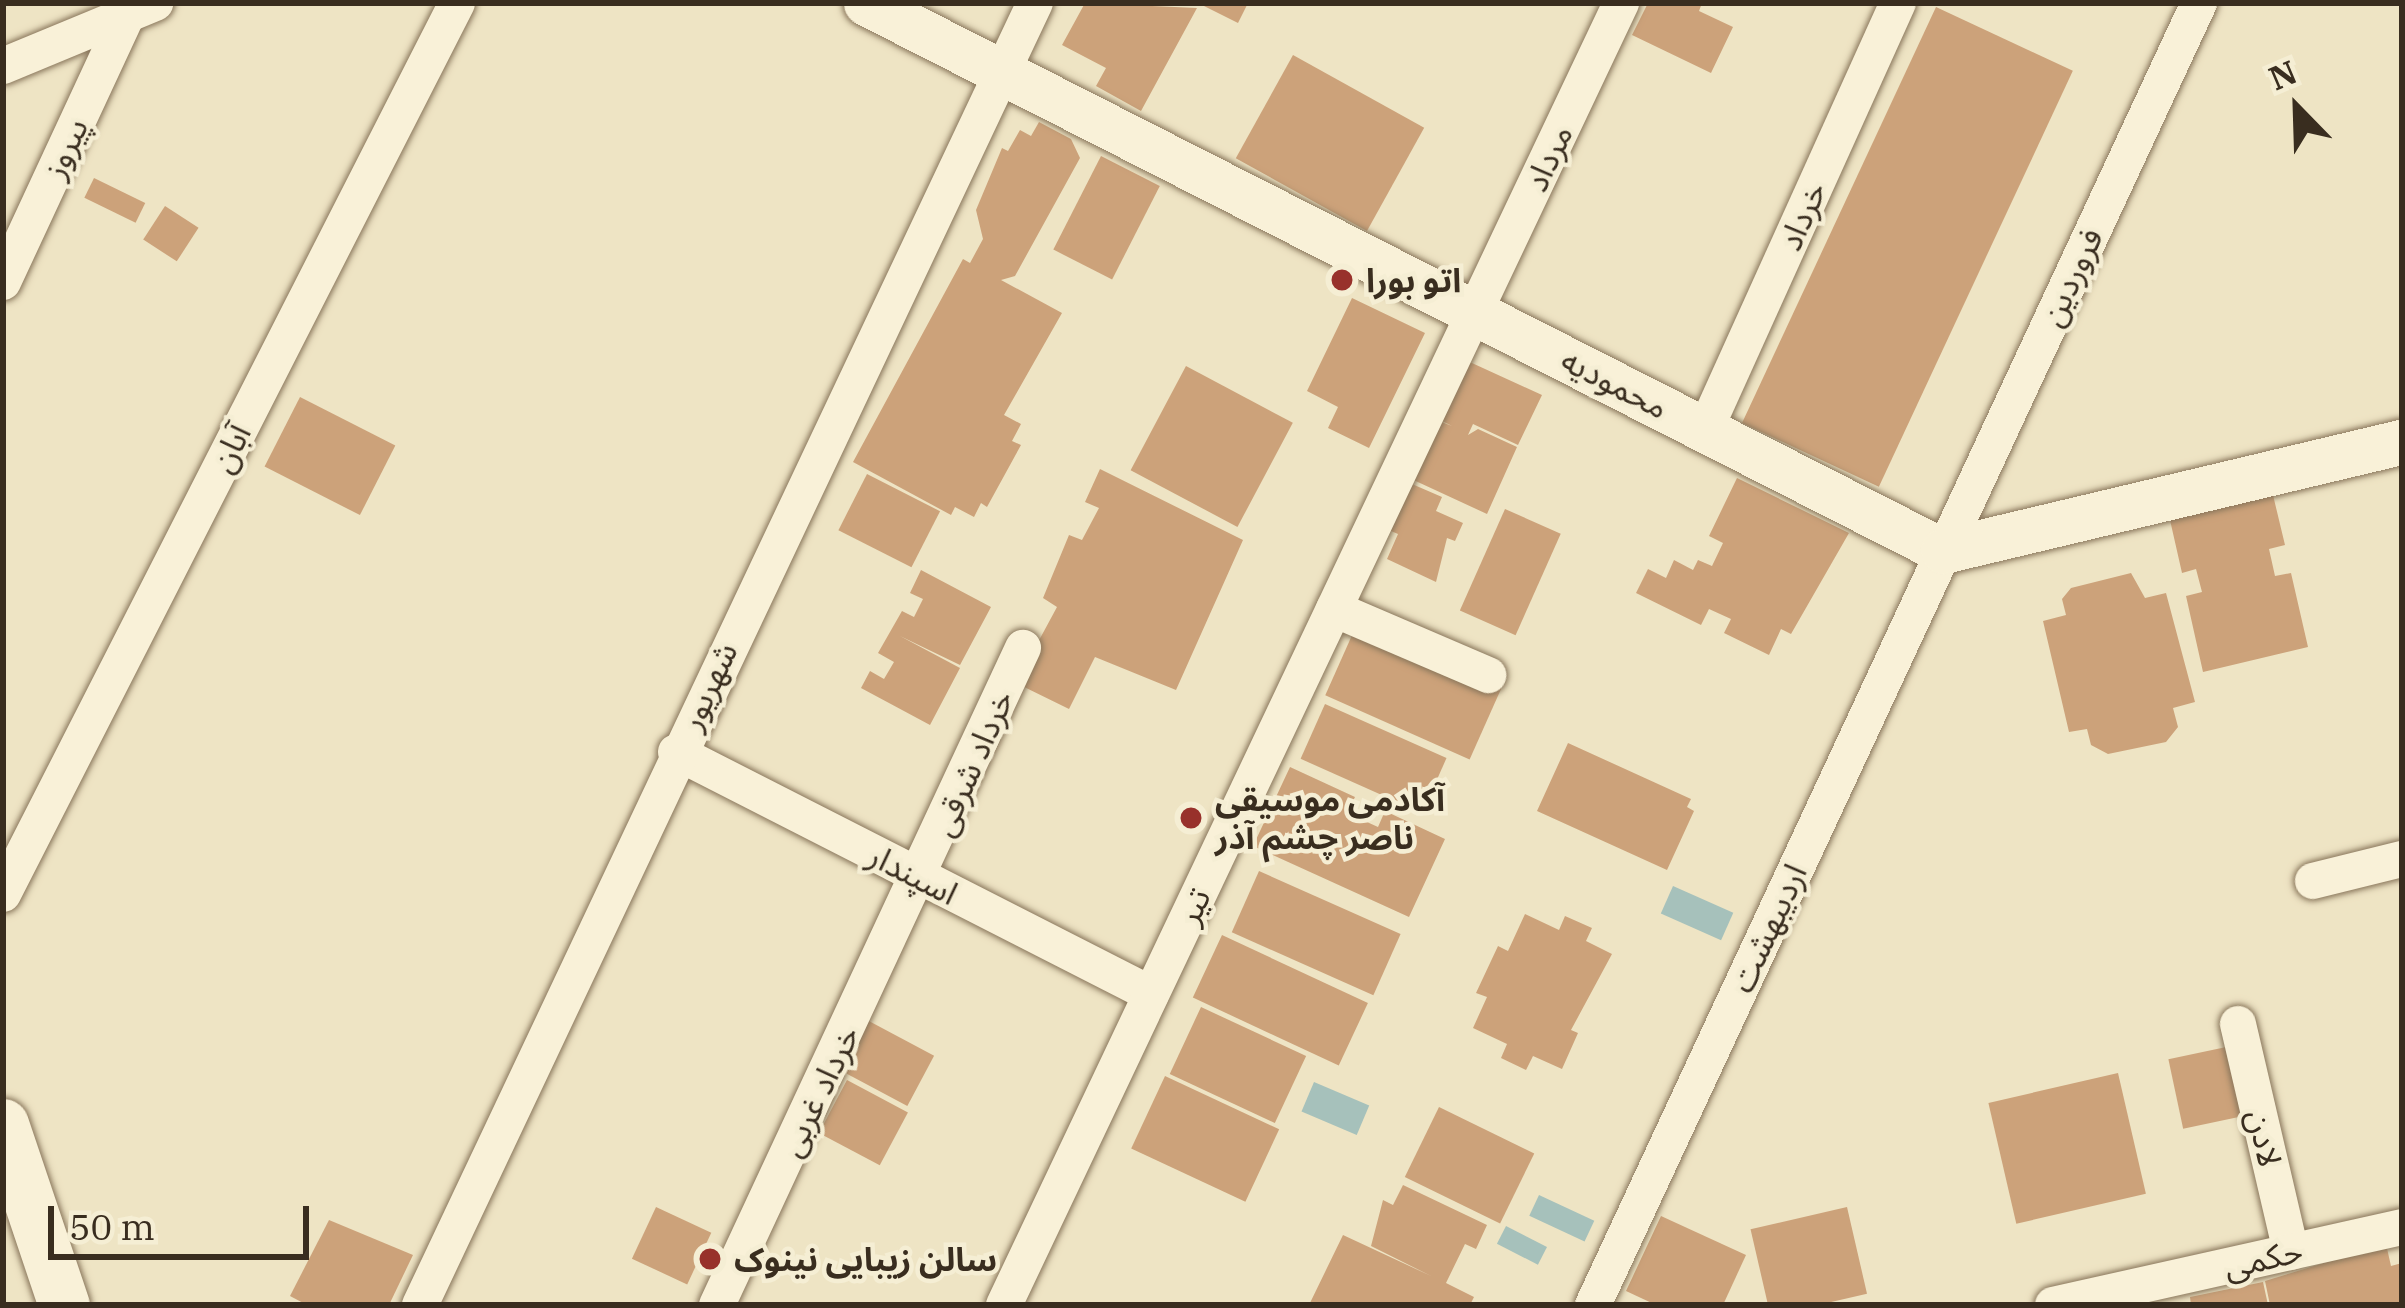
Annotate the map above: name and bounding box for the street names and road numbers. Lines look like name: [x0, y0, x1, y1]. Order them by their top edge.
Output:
street label: پیروز: [34, 111, 96, 185]
street label: مرداد: [1516, 118, 1580, 198]
street label: خرداد: [1770, 176, 1834, 256]
street label: فروردین: [2031, 222, 2111, 332]
street label: محمودیه: [1555, 339, 1675, 427]
street label: آبان: [201, 417, 259, 479]
street label: شهریور: [671, 636, 745, 736]
street label: خرداد شرقی: [922, 684, 1022, 842]
street label: اسپندار: [862, 835, 964, 913]
street label: اردیبهشت: [1721, 858, 1815, 998]
street label: تیر: [1168, 882, 1218, 930]
street label: خرداد غربی: [770, 1019, 868, 1163]
street label: لادن: [2239, 1106, 2291, 1170]
street label: حکمی: [2220, 1230, 2306, 1286]

